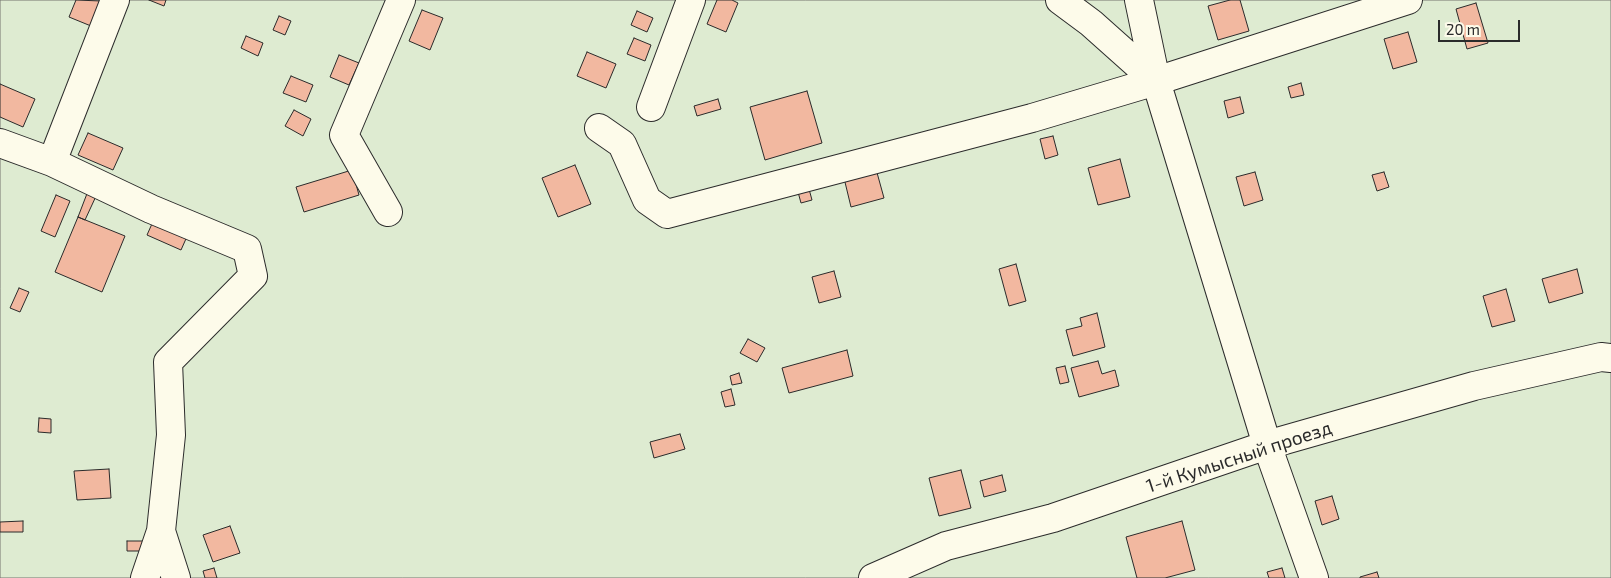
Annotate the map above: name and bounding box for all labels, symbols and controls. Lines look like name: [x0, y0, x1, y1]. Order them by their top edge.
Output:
scale bar: [1441, 10, 1524, 42]
text: 20 m: [1446, 20, 1480, 38]
street label: 1-й Кумысный проезд: [1143, 416, 1335, 498]

